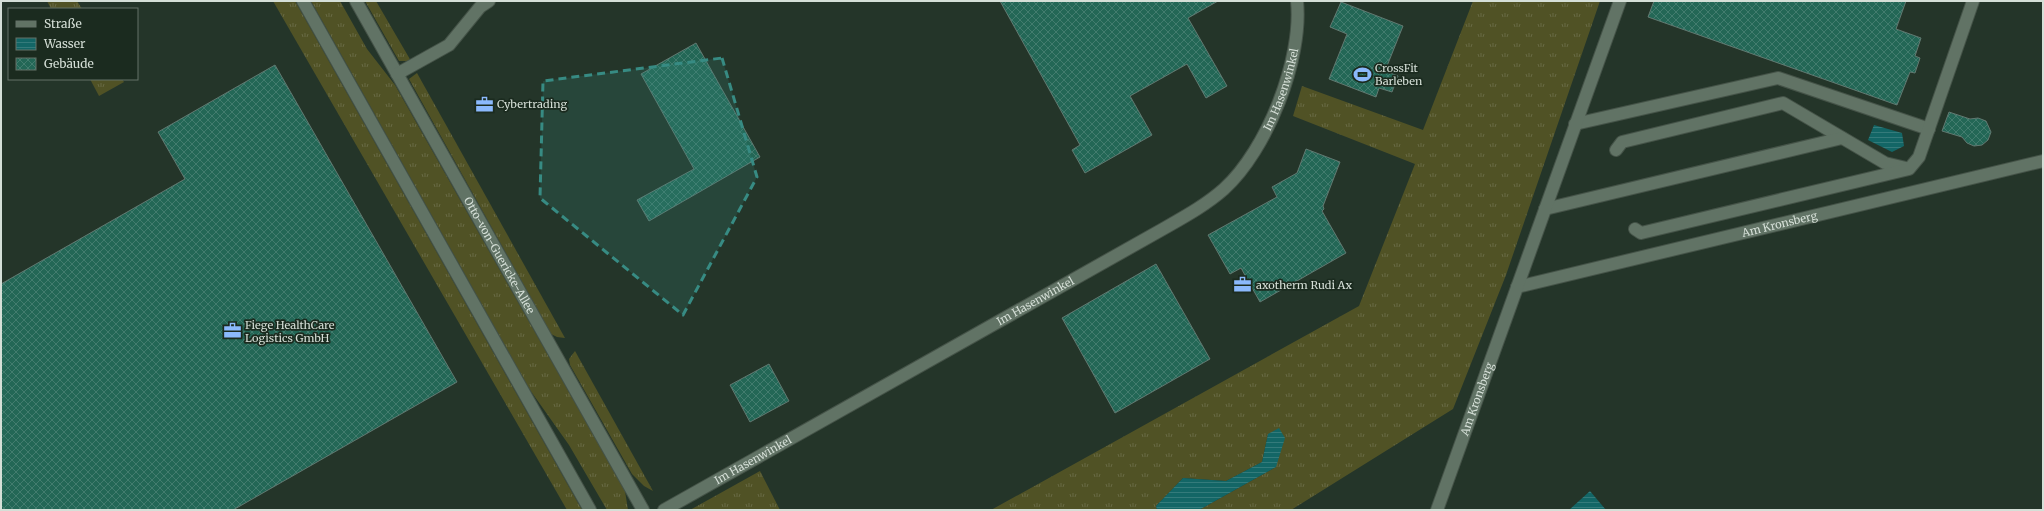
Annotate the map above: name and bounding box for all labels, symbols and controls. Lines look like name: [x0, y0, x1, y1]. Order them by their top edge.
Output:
legend: [8, 8, 138, 80]
text: Straße: [44, 16, 82, 31]
text: Wasser: [43, 36, 86, 51]
street label: Im Hasenwinkel: [1260, 47, 1301, 133]
text: Gebäude: [44, 56, 94, 71]
place label: CrossFit Barleben: [1375, 61, 1423, 88]
sports icon: CrossFit Barleben: [1352, 64, 1372, 84]
office icon: Cybertrading: [474, 94, 494, 114]
place label: Cybertrading: [497, 97, 567, 111]
street label: Otto-von-Guericke-Allee: [461, 194, 538, 316]
street label: Am Kronsberg: [1740, 208, 1819, 240]
street label: Im Hasenwinkel: [994, 273, 1077, 328]
office icon: axotherm Rudi Ax: [1233, 275, 1253, 295]
place label: axotherm Rudi Ax: [1256, 278, 1353, 292]
place label: Fiege HealthCare Logistics GmbH: [245, 318, 335, 345]
office icon: Fiege HealthCare Logistics GmbH: [222, 321, 242, 341]
street label: Am Kronsberg: [1457, 360, 1497, 438]
street label: Im Hasenwinkel: [712, 432, 795, 487]

